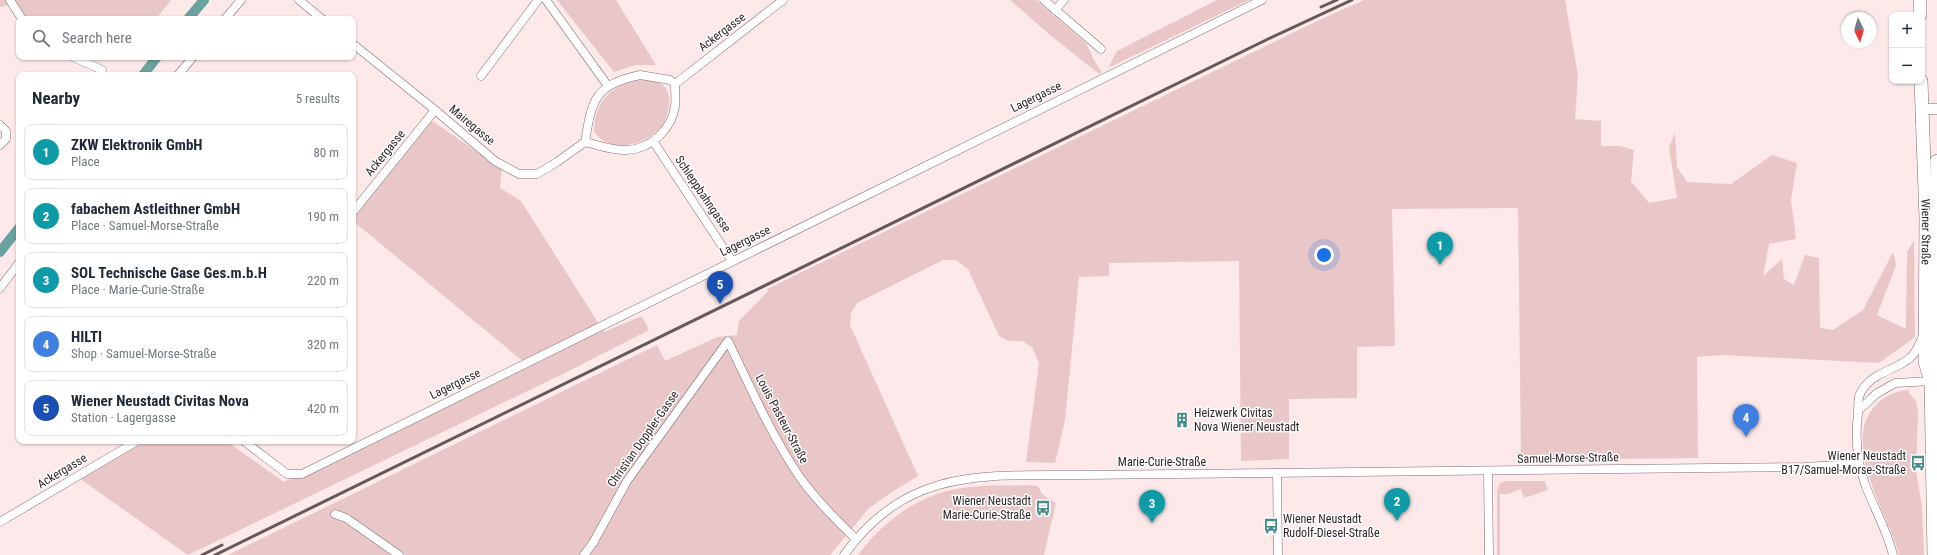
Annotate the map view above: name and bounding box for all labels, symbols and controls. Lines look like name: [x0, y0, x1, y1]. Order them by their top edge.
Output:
street label: Ackergasse: [696, 10, 749, 54]
north arrow: [1841, 12, 1877, 48]
map controls: [1889, 12, 1925, 84]
button: +: [1889, 12, 1925, 48]
search box: [16, 16, 356, 60]
icon: search: [30, 27, 52, 49]
text: Search here: [62, 29, 132, 47]
button: −: [1889, 48, 1925, 84]
street label: Lagergasse: [1008, 79, 1064, 115]
text: Nearby: [32, 88, 80, 108]
text: 5 results: [296, 91, 340, 106]
street label: Mairegasse: [446, 102, 498, 148]
street label: Ackergasse: [362, 127, 408, 179]
text: ZKW Elektronik GmbH: [71, 136, 203, 154]
text: 1: [43, 145, 49, 160]
text: 80 m: [313, 145, 339, 160]
street label: Schleppbahngasse: [672, 153, 734, 235]
text: Place: [71, 154, 100, 169]
street label: Wiener Straße: [1918, 199, 1933, 265]
text: fabachem Astleithner GmbH: [71, 200, 240, 218]
text: 2: [43, 209, 49, 224]
text: 190 m: [307, 209, 339, 224]
text: Place · Samuel-Morse-Straße: [71, 218, 219, 233]
street label: Lagergasse: [717, 223, 773, 259]
pin: 1: [1427, 232, 1453, 265]
your location: [1314, 245, 1334, 265]
text: SOL Technische Gase Ges.m.b.H: [71, 264, 267, 282]
pin: 5: [707, 271, 733, 304]
text: 3: [43, 273, 49, 288]
text: 220 m: [307, 273, 339, 288]
text: Place · Marie-Curie-Straße: [71, 282, 204, 297]
text: HILTI: [71, 328, 102, 346]
text: 4: [43, 337, 49, 352]
text: 320 m: [307, 337, 339, 352]
text: Shop · Samuel-Morse-Straße: [71, 346, 216, 361]
street label: Lagergasse: [427, 366, 483, 402]
street label: Louis Pasteur-Straße: [753, 372, 812, 466]
street label: Christian Doppler-Gasse: [605, 388, 682, 490]
text: Wiener Neustadt Civitas Nova: [71, 392, 249, 410]
text: 5: [43, 401, 49, 416]
text: 420 m: [307, 401, 339, 416]
pin: 4: [1733, 404, 1759, 437]
place label: Heizwerk Civitas Nova Wiener Neustadt: [1194, 406, 1300, 434]
text: Station · Lagergasse: [71, 410, 176, 425]
building icon: Heizwerk Civitas Nova Wiener Neustadt: [1173, 411, 1191, 429]
place label: Wiener Neustadt B17/Samuel-Morse-Straße: [1781, 449, 1906, 477]
street label: Samuel-Morse-Straße: [1517, 450, 1619, 466]
street label: Ackergasse: [35, 451, 90, 491]
bus stop icon: Wiener Neustadt B17/Samuel-Morse-Straße: [1909, 454, 1927, 472]
street label: Marie-Curie-Straße: [1118, 455, 1207, 469]
pin: 2: [1384, 488, 1410, 521]
pin: 3: [1139, 490, 1165, 523]
place label: Wiener Neustadt Marie-Curie-Straße: [943, 494, 1031, 522]
bus stop icon: Wiener Neustadt Marie-Curie-Straße: [1034, 499, 1052, 517]
place label: Wiener Neustadt Rudolf-Diesel-Straße: [1283, 512, 1380, 540]
bus stop icon: Wiener Neustadt Rudolf-Diesel-Straße: [1262, 517, 1280, 535]

